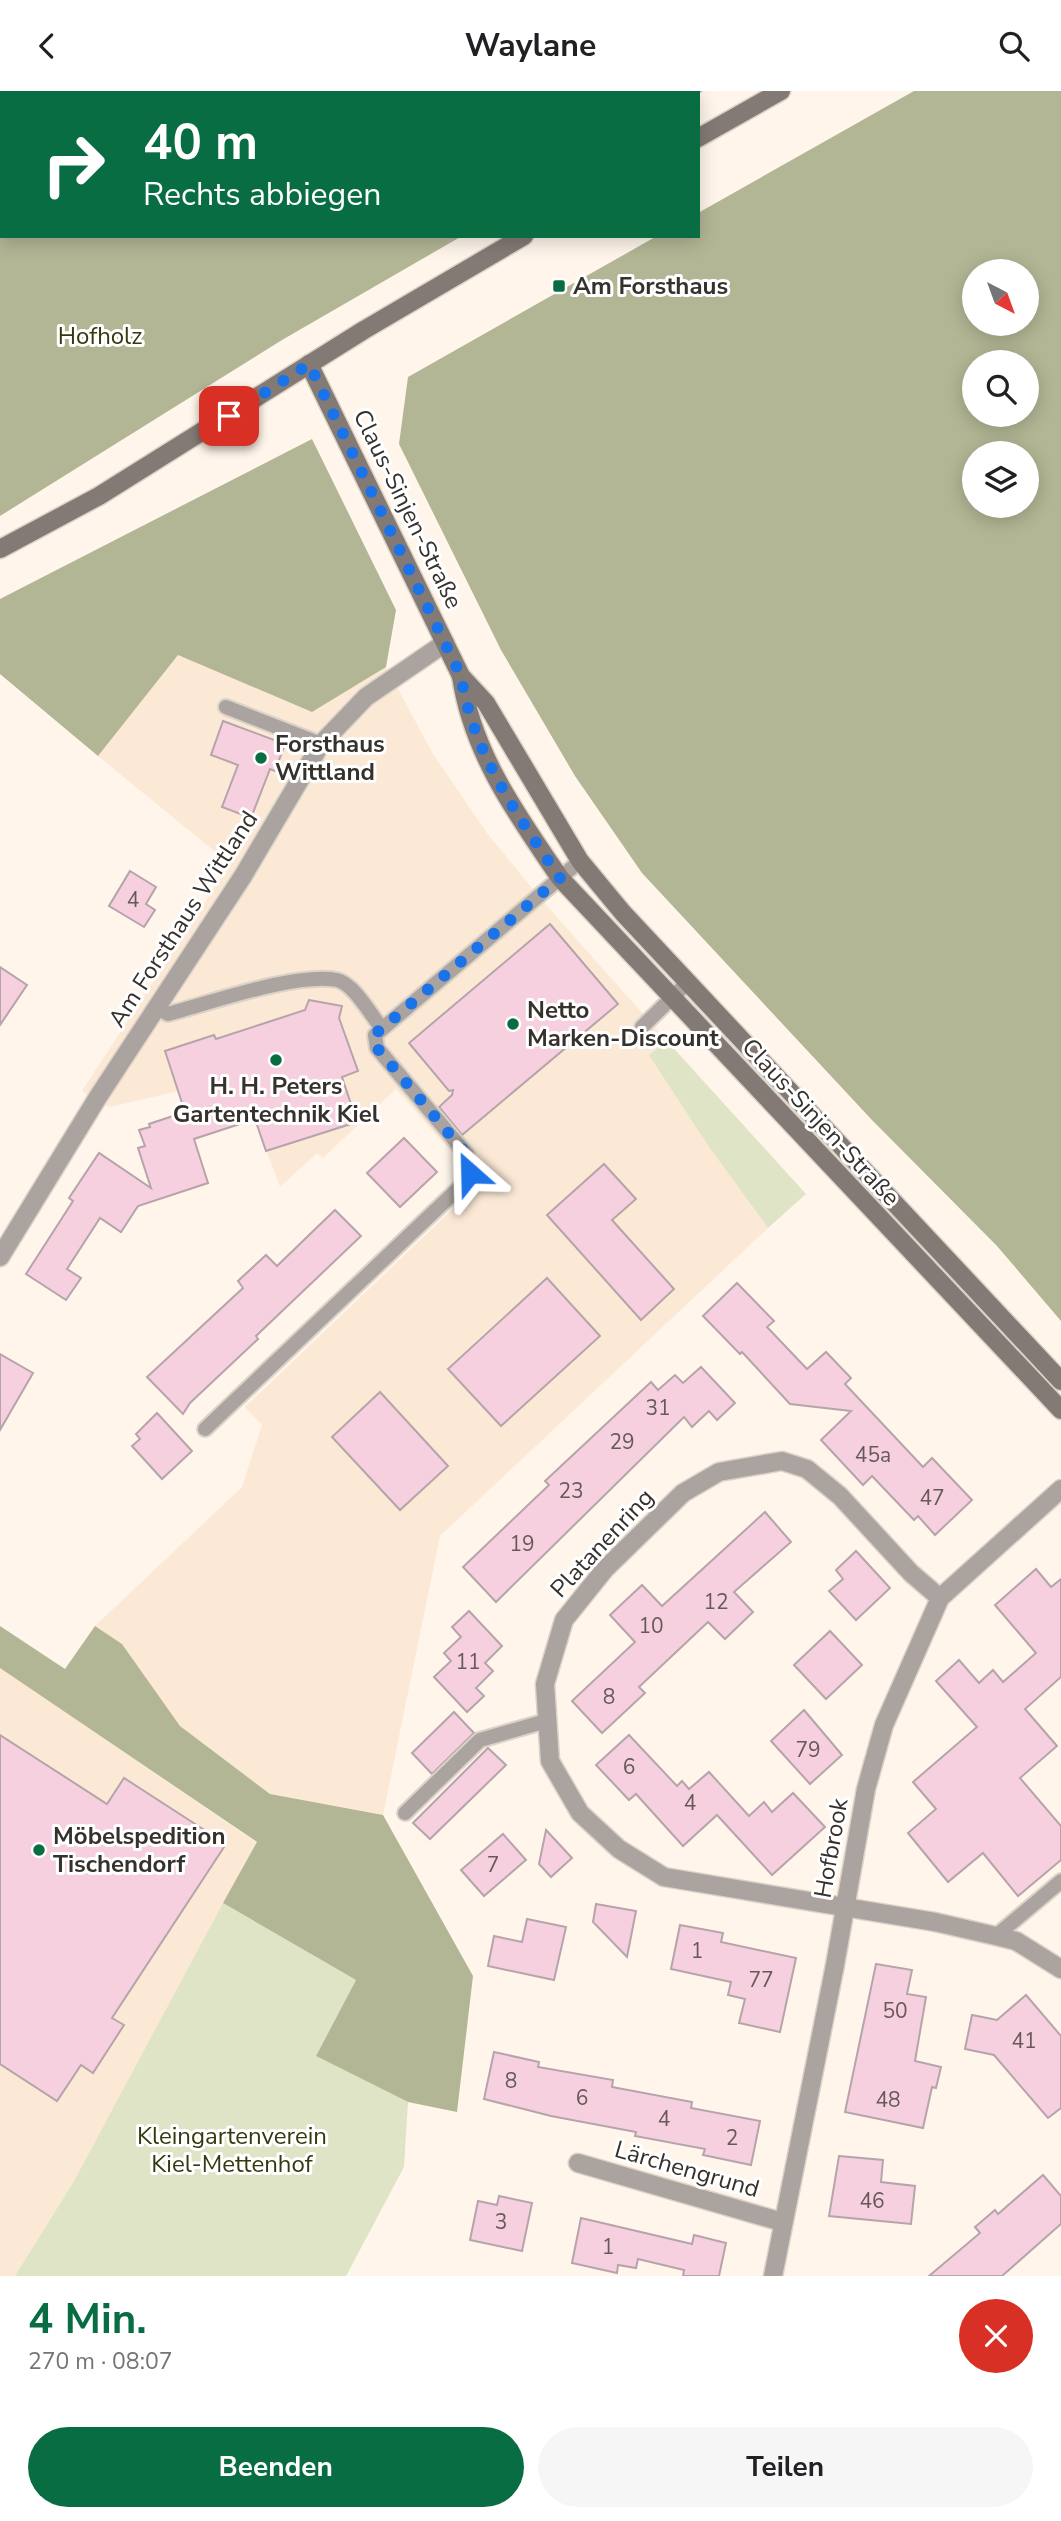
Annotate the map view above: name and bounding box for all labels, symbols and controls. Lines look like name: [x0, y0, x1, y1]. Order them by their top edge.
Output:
text: Waylane: [465, 24, 596, 67]
icon: back: [28, 27, 66, 65]
icon: search: [995, 27, 1033, 65]
text: 40 m: [143, 109, 258, 176]
icon: right: [28, 119, 119, 210]
text: Rechts abbiegen: [143, 173, 382, 216]
north arrow: [962, 259, 1040, 336]
map controls: [962, 259, 1039, 518]
place label: Am Forsthaus: [573, 270, 728, 302]
marker: Am Forsthaus: [551, 278, 567, 294]
park label: Hofholz: [58, 320, 142, 352]
button: search: [962, 350, 1039, 427]
pin: [199, 386, 259, 446]
icon: arrive: [210, 397, 248, 435]
street label: Claus-Sinjen-Straße: [346, 404, 470, 614]
button: layers: [962, 441, 1039, 518]
place label: Forsthaus Wittland: [275, 728, 385, 788]
marker: Forsthaus Wittland: [253, 750, 269, 766]
street label: Am Forsthaus Wittland: [101, 805, 265, 1033]
house number: 4: [127, 886, 139, 914]
place label: Netto Marken-Discount: [527, 994, 719, 1054]
marker: Netto Marken-Discount: [505, 1016, 521, 1032]
street label: Claus-Sinjen-Straße: [735, 1031, 907, 1213]
marker: H. H. Peters Gartentechnik Kiel: [268, 1052, 284, 1068]
place label: H. H. Peters Gartentechnik Kiel: [173, 1070, 380, 1130]
position arrow: [433, 1136, 507, 1210]
house number: 31: [645, 1394, 671, 1422]
house number: 29: [609, 1428, 635, 1456]
house number: 45a: [855, 1441, 891, 1469]
house number: 23: [558, 1477, 584, 1505]
street label: Platanenring: [543, 1482, 661, 1604]
house number: 47: [919, 1484, 945, 1512]
house number: 19: [509, 1530, 535, 1558]
house number: 12: [703, 1588, 729, 1616]
house number: 10: [638, 1612, 664, 1640]
house number: 11: [455, 1648, 481, 1676]
house number: 8: [603, 1683, 615, 1711]
house number: 79: [795, 1736, 821, 1764]
house number: 6: [623, 1753, 635, 1781]
house number: 4: [684, 1789, 696, 1817]
street label: Hofbrook: [807, 1795, 856, 1900]
place label: Möbelspedition Tischendorf: [53, 1820, 225, 1880]
marker: Möbelspedition Tischendorf: [31, 1842, 47, 1858]
house number: 7: [487, 1851, 499, 1879]
house number: 1: [691, 1937, 703, 1965]
house number: 77: [748, 1966, 774, 1994]
house number: 50: [882, 1997, 908, 2025]
house number: 41: [1011, 2027, 1037, 2055]
house number: 8: [505, 2067, 517, 2095]
house number: 6: [576, 2084, 588, 2112]
house number: 48: [875, 2086, 901, 2114]
house number: 4: [658, 2105, 670, 2133]
park label: Kleingartenverein Kiel-Mettenhof: [137, 2120, 327, 2180]
house number: 2: [726, 2124, 738, 2152]
street label: Lärchengrund: [611, 2133, 763, 2205]
house number: 46: [859, 2187, 885, 2215]
house number: 3: [495, 2208, 507, 2236]
house number: 1: [602, 2233, 614, 2261]
text: 4 Min.: [28, 2291, 147, 2348]
button: close: [959, 2299, 1033, 2373]
text: 270 m · 08:07: [28, 2346, 173, 2377]
button: Beenden: [28, 2427, 524, 2507]
button: Teilen: [538, 2427, 1033, 2507]

